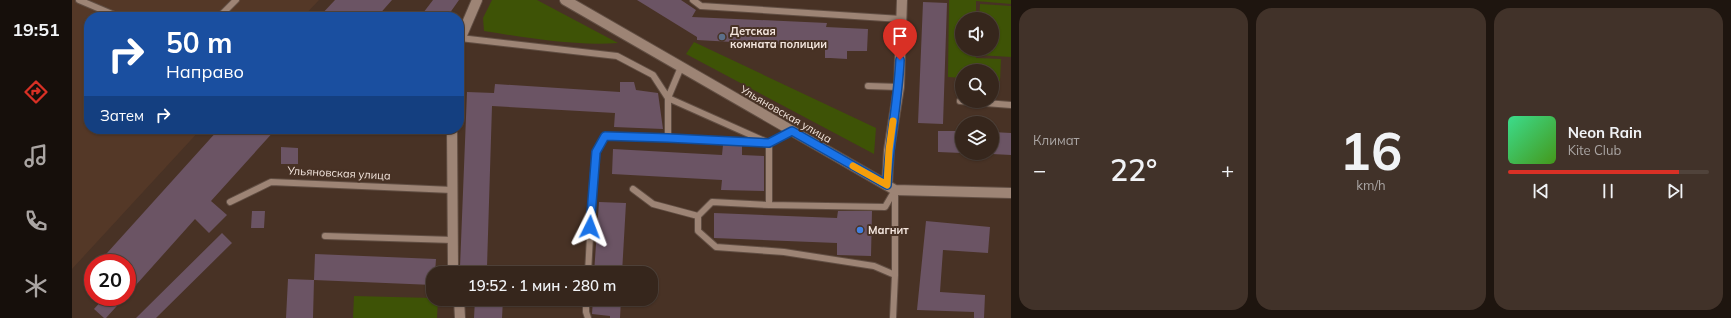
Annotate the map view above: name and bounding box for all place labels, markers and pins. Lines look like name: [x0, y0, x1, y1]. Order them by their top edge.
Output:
pin: [883, 19, 917, 60]
place label: Детская комната полиции: [730, 24, 827, 51]
marker: Детская комната полиции: [717, 32, 727, 42]
place label: Магнит: [868, 223, 909, 237]
marker: Магнит: [855, 225, 865, 235]

